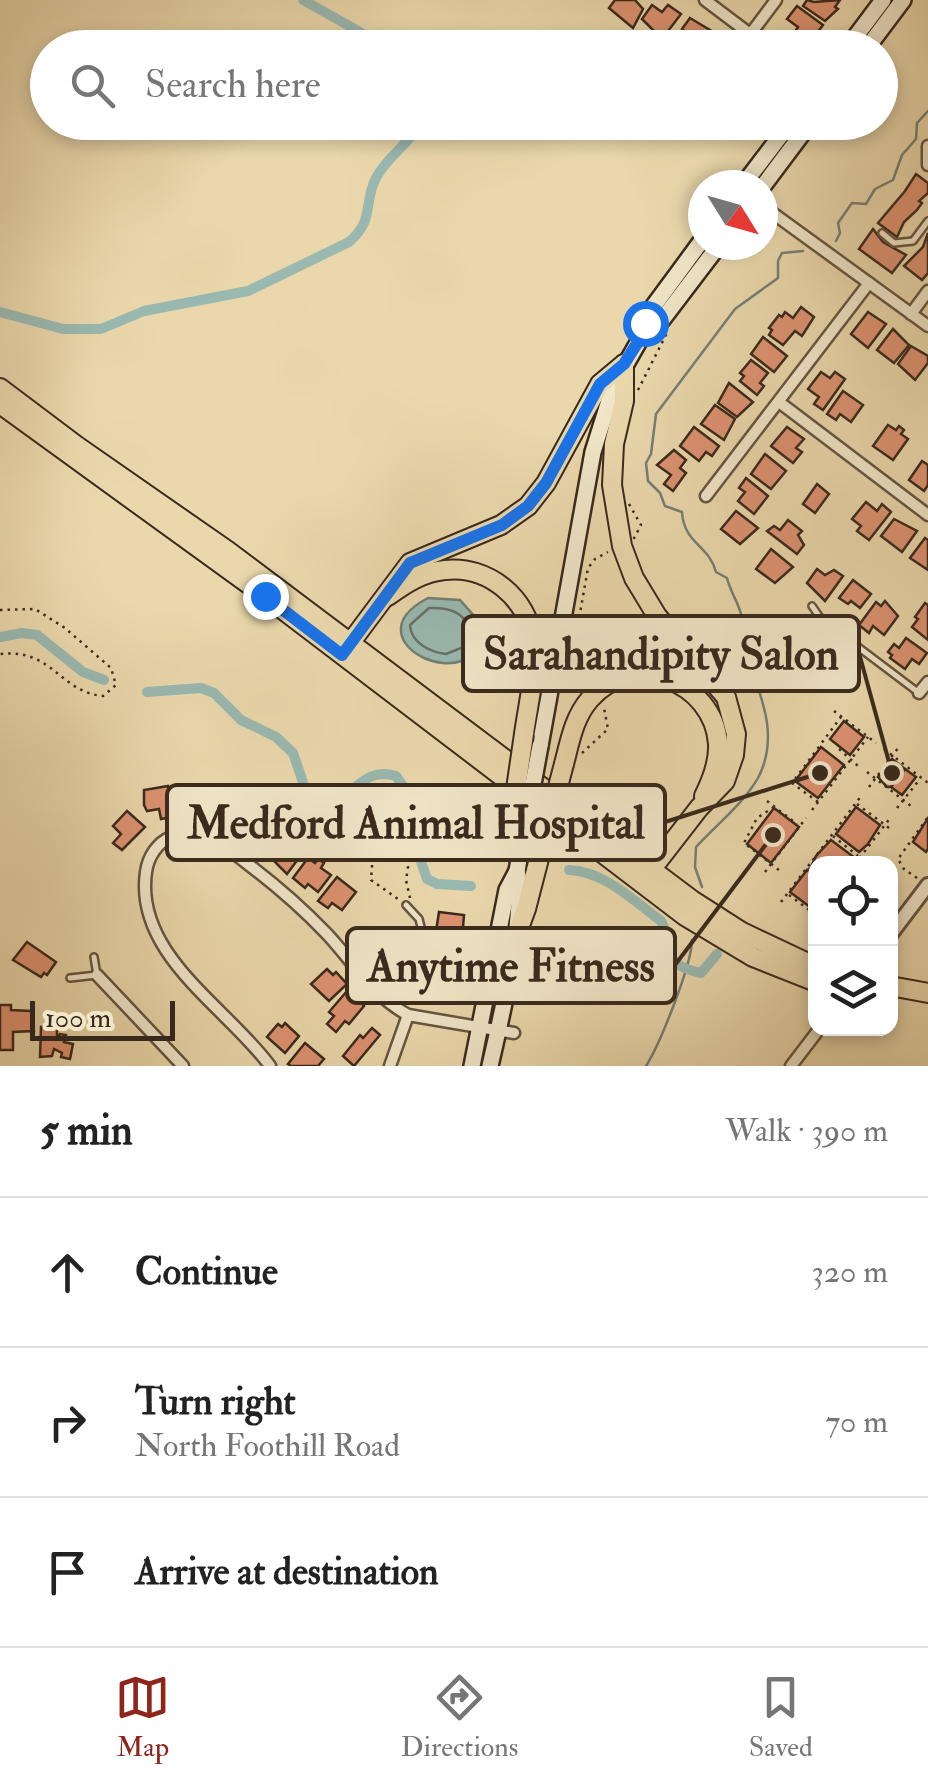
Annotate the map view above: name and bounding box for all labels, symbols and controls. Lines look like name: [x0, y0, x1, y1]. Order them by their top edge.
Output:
search box: [30, 30, 898, 140]
icon: search: [65, 58, 120, 113]
text: Search here: [145, 61, 321, 109]
north arrow: [688, 170, 778, 260]
route start: [623, 301, 669, 347]
route end: [243, 574, 289, 620]
callout: Sarahandipity Salon: [463, 616, 859, 691]
text: Sarahandipity Salon: [483, 627, 840, 683]
callout: Medford Animal Hospital: [167, 785, 665, 860]
text: Medford Animal Hospital: [186, 796, 646, 852]
map controls: [808, 856, 898, 1036]
button: locate: [808, 856, 898, 946]
callout: Anytime Fitness: [347, 928, 675, 1003]
text: Anytime Fitness: [365, 939, 655, 995]
button: layers: [808, 946, 898, 1036]
scale bar: [30, 996, 175, 1040]
text: 100 m: [45, 1001, 111, 1036]
text: 5 min: [40, 1105, 133, 1157]
text: Walk · 390 m: [725, 1111, 888, 1151]
icon: ahead: [40, 1245, 95, 1300]
text: Continue: [135, 1248, 278, 1296]
text: 320 m: [812, 1252, 888, 1292]
text: Turn right: [135, 1378, 296, 1426]
icon: right: [40, 1395, 95, 1450]
text: 70 m: [825, 1402, 888, 1442]
text: North Foothill Road: [135, 1426, 400, 1466]
icon: arrive: [40, 1545, 95, 1600]
text: Arrive at destination: [135, 1548, 439, 1596]
tab: Map: [115, 1670, 170, 1765]
tab: Directions: [401, 1670, 518, 1765]
tab: Saved: [749, 1670, 813, 1765]

